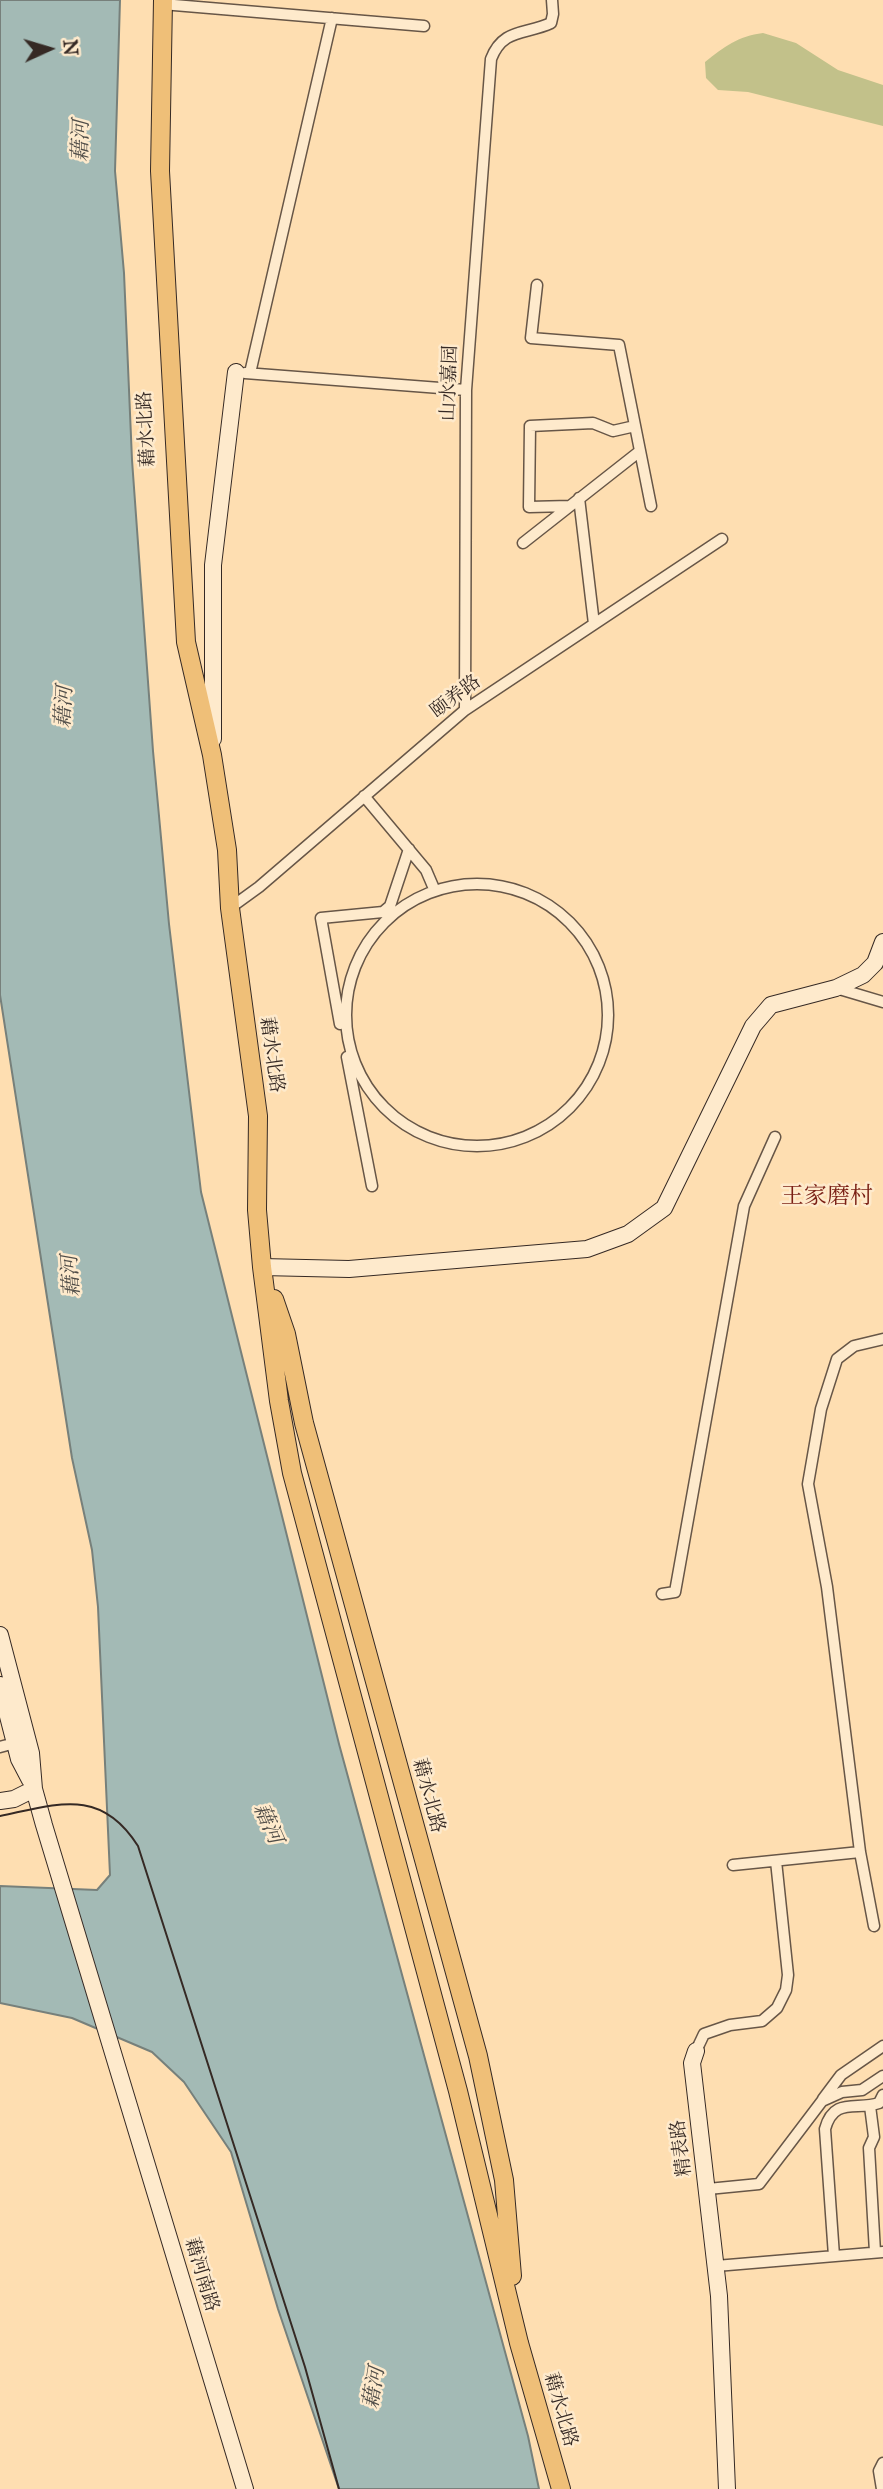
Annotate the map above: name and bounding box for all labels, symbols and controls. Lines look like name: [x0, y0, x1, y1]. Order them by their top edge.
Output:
north arrow: [14, 14, 84, 84]
text: N: [58, 39, 82, 56]
water label: 藉河: [69, 120, 95, 162]
street label: 山水嘉园: [437, 345, 463, 421]
street label: 藉水北路: [134, 390, 160, 468]
street label: 颐养路: [426, 671, 486, 723]
water label: 藉河: [51, 685, 79, 729]
street label: 藉水北路: [254, 1016, 288, 1094]
district label: 王家磨村: [781, 1183, 873, 1211]
water label: 藉河: [58, 1254, 86, 1298]
street label: 藉水北路: [407, 1756, 449, 1836]
water label: 藉河: [247, 1800, 287, 1848]
street label: 精表路: [667, 2118, 697, 2178]
street label: 藉河南路: [179, 2235, 223, 2315]
water label: 藉河: [359, 2365, 391, 2411]
street label: 藉水北路: [539, 2370, 581, 2450]

